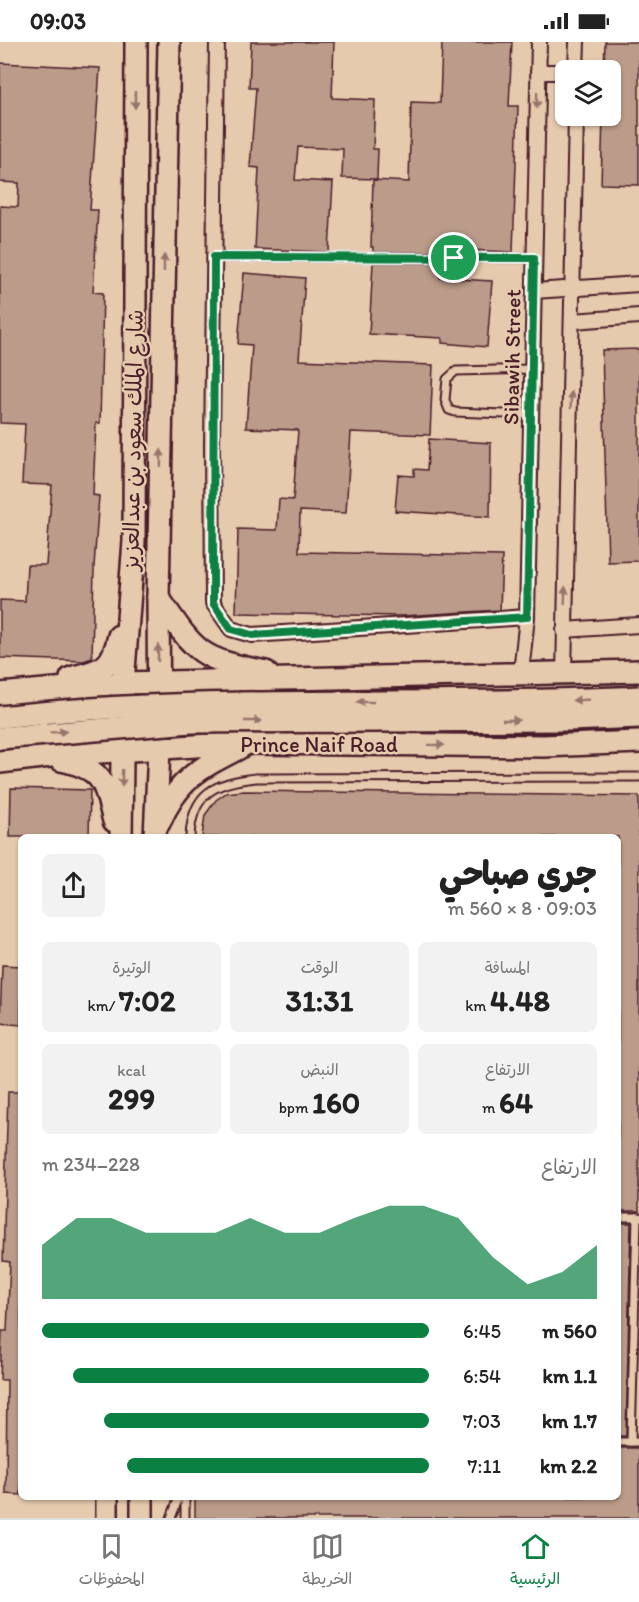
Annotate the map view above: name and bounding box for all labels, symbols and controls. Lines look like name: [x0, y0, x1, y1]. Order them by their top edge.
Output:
text: 09:03: [30, 8, 86, 35]
map controls: [555, 60, 621, 126]
button: layers: [555, 60, 621, 126]
one-way arrow: [131, 91, 140, 110]
one-way arrow: [533, 91, 542, 110]
pin: [428, 232, 479, 283]
icon: arrive: [437, 241, 470, 274]
one-way arrow: [160, 253, 169, 272]
street label: Sibawih Street: [497, 289, 527, 425]
street label: شارع الملك سعود بن عبدالعزيز: [117, 309, 151, 573]
one-way arrow: [566, 390, 575, 409]
one-way arrow: [156, 448, 165, 467]
one-way arrow: [560, 585, 570, 604]
one-way arrow: [153, 643, 163, 662]
one-way arrow: [571, 696, 590, 705]
one-way arrow: [355, 697, 374, 707]
one-way arrow: [501, 715, 520, 725]
one-way arrow: [243, 717, 262, 726]
one-way arrow: [49, 727, 68, 736]
street label: Prince Naif Road: [240, 731, 398, 758]
one-way arrow: [426, 740, 445, 750]
one-way arrow: [117, 769, 127, 788]
button: share: [42, 854, 105, 917]
text: جري صباحي: [439, 854, 597, 893]
text: 09:03 · 8 × 560 m: [448, 896, 597, 920]
text: الوتيرة: [112, 958, 151, 977]
text: الوقت: [301, 958, 338, 977]
text: المسافة: [485, 958, 530, 977]
text: 7:02: [119, 982, 176, 1019]
text: 31:31: [286, 982, 353, 1019]
text: 4.48: [490, 982, 550, 1019]
text: /km: [88, 996, 119, 1015]
text: km: [465, 996, 490, 1015]
text: النبض: [300, 1060, 339, 1079]
text: الارتفاع: [485, 1060, 530, 1079]
text: kcal: [117, 1061, 146, 1080]
text: 299: [108, 1080, 155, 1117]
text: 160: [312, 1084, 360, 1121]
text: 64: [499, 1084, 533, 1121]
text: bpm: [279, 1098, 312, 1117]
text: m: [482, 1098, 499, 1117]
text: 228–234 m: [42, 1152, 140, 1176]
text: الارتفاع: [541, 1155, 597, 1179]
text: 6:45: [463, 1319, 501, 1343]
text: 560 m: [542, 1319, 597, 1343]
text: 6:54: [463, 1364, 501, 1388]
text: 1.1 km: [543, 1364, 597, 1388]
text: 7:03: [463, 1409, 501, 1433]
text: 1.7 km: [542, 1409, 597, 1433]
text: 7:11: [468, 1454, 501, 1478]
text: 2.2 km: [540, 1454, 597, 1478]
tab: المحفوظات: [79, 1530, 145, 1593]
tab: الخريطة: [302, 1530, 352, 1593]
tab: الرئيسية: [510, 1530, 560, 1593]

